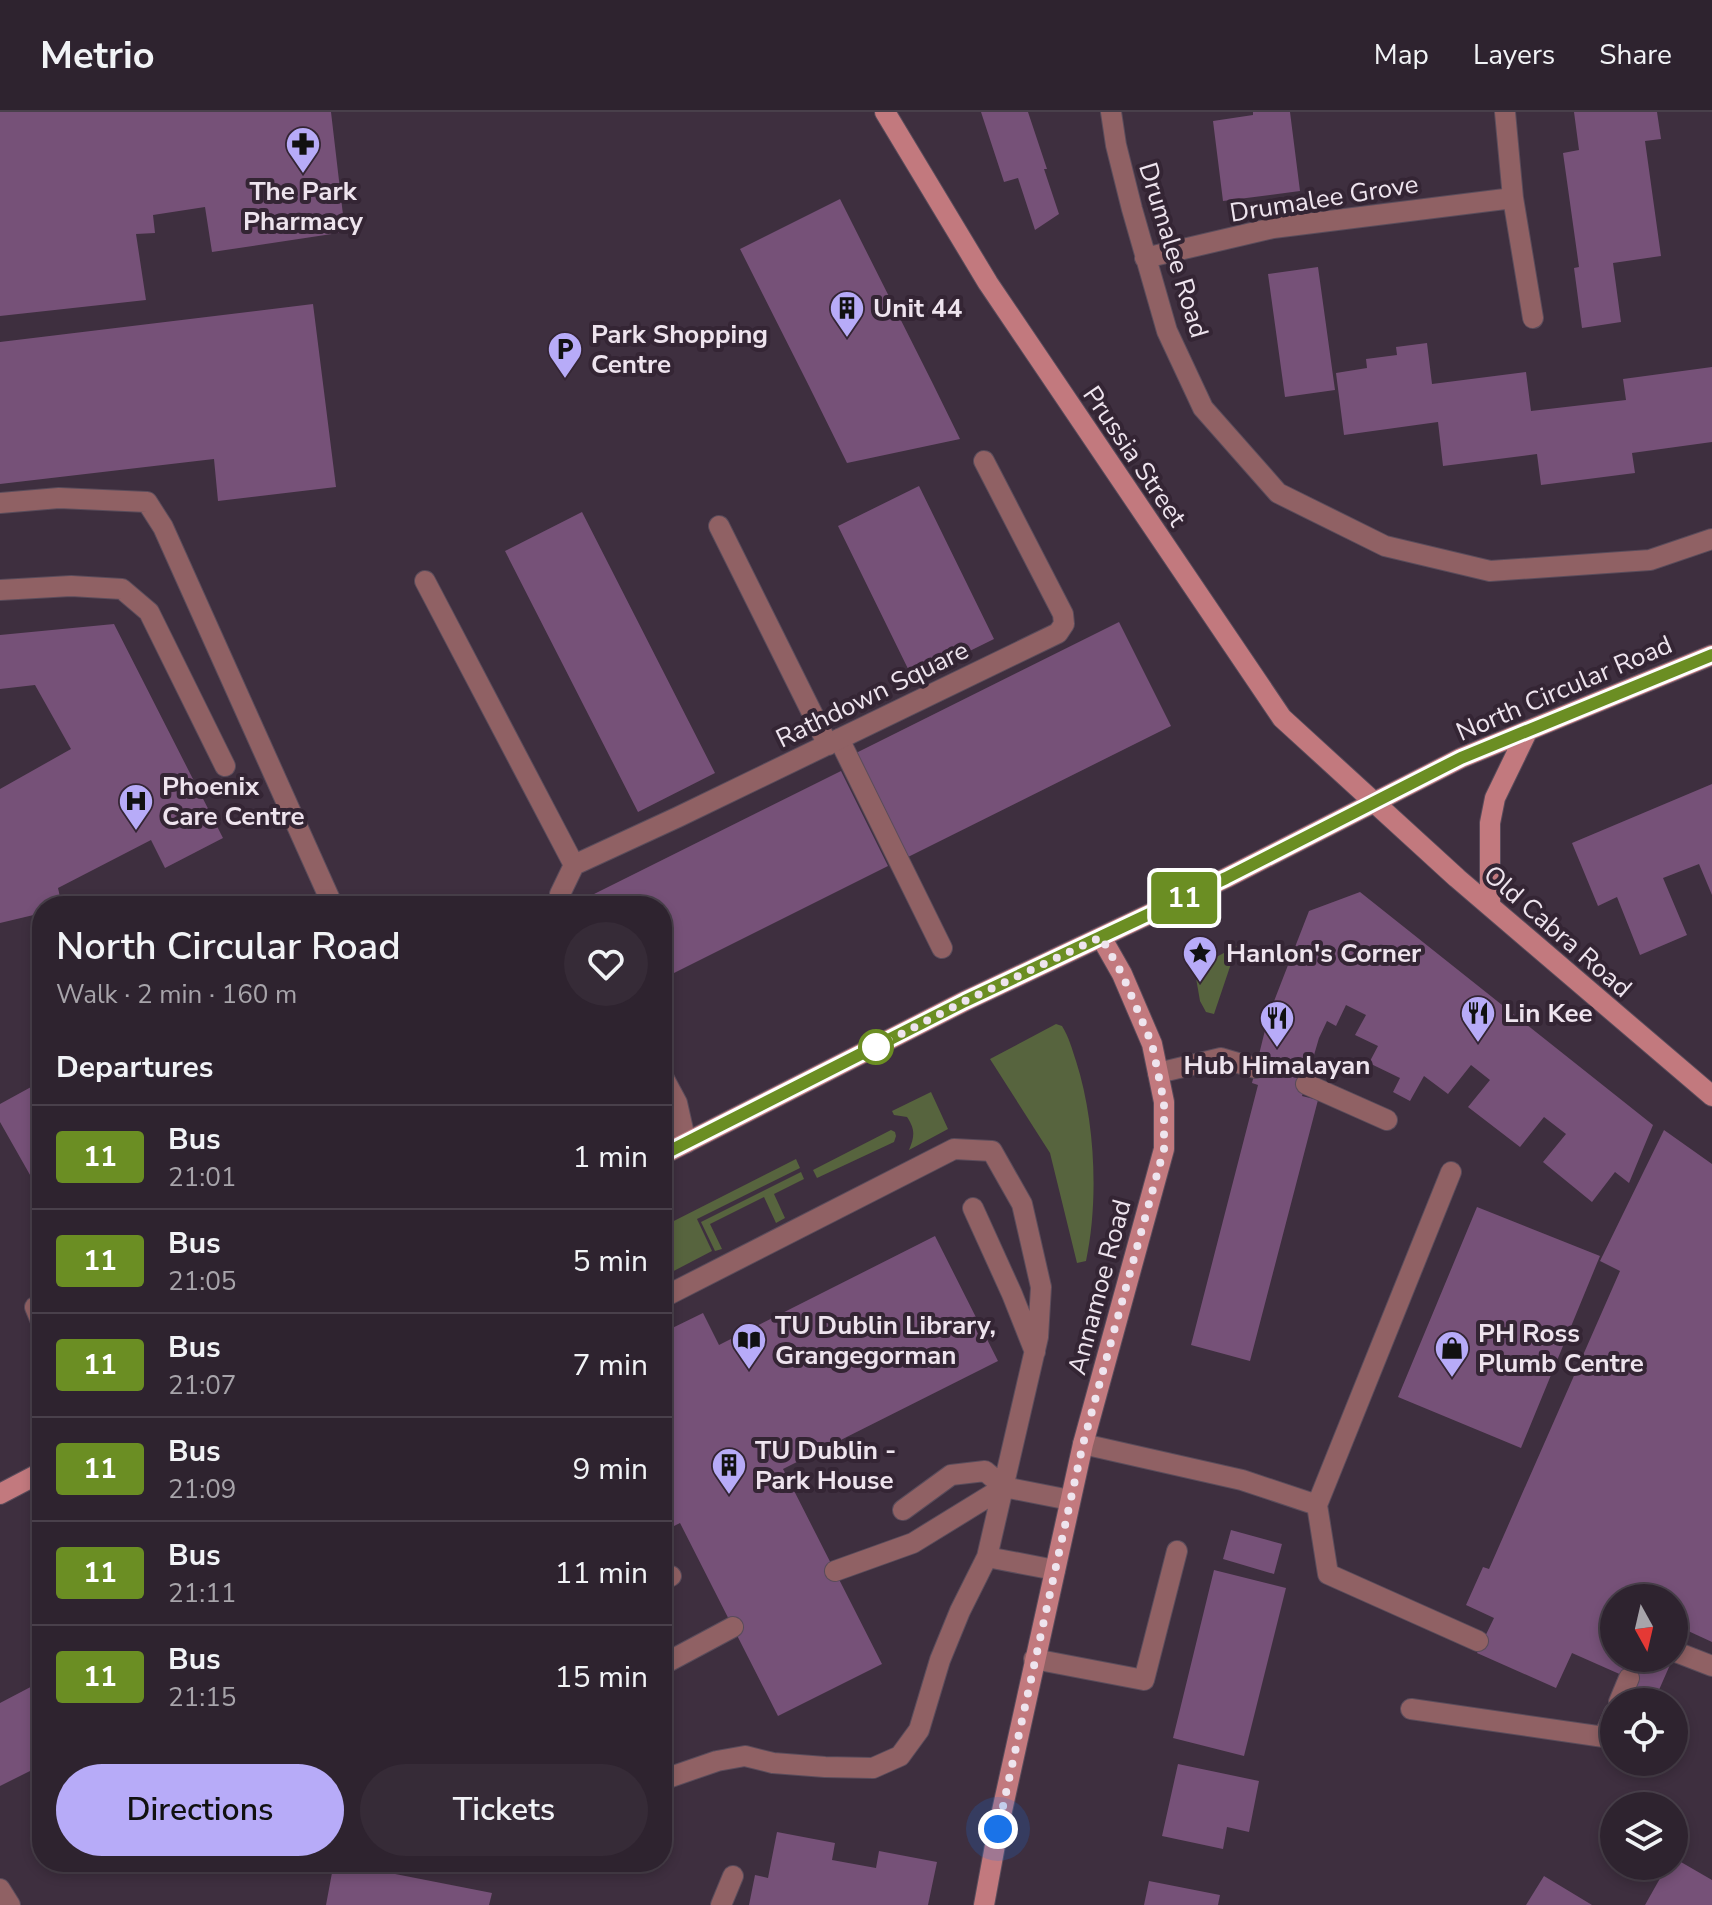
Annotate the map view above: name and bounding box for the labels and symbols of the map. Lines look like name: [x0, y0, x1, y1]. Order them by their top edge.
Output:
pharmacy icon: The Park Pharmacy: [284, 125, 322, 175]
street label: Drumalee Road: [1130, 158, 1217, 342]
street label: Drumalee Grove: [1227, 166, 1421, 231]
place label: The Park Pharmacy: [243, 174, 363, 239]
building icon: Unit 44: [828, 289, 866, 339]
place label: Unit 44: [873, 291, 962, 326]
place label: Park Shopping Centre: [591, 317, 768, 382]
parking icon: Park Shopping Centre: [546, 330, 584, 380]
street label: Prussia Street: [1075, 379, 1195, 534]
street label: North Circular Road: [1451, 627, 1678, 750]
street label: Rathdown Square: [770, 633, 974, 756]
place label: Phoenix Care Centre: [162, 769, 305, 834]
hospital icon: Phoenix Care Centre: [117, 782, 155, 832]
street label: Old Cabra Road: [1476, 857, 1639, 1005]
line badge: 11: [1148, 872, 1220, 924]
place icon: Hanlon's Corner: [1181, 934, 1219, 984]
place label: Hanlon's Corner: [1226, 936, 1422, 971]
restaurant icon: Lin Kee: [1459, 994, 1497, 1044]
place label: Lin Kee: [1504, 996, 1593, 1031]
restaurant icon: Hub Himalayan: [1258, 999, 1296, 1049]
unlabelled marker: [859, 1030, 893, 1064]
place label: Hub Himalayan: [1184, 1048, 1370, 1083]
street label: Annamoe Road: [1059, 1196, 1140, 1379]
place label: TU Dublin Library, Grangegorman: [775, 1308, 996, 1373]
place label: PH Ross Plumb Centre: [1478, 1316, 1644, 1381]
library icon: TU Dublin Library, Grangegorman: [730, 1321, 768, 1371]
shop icon: PH Ross Plumb Centre: [1433, 1329, 1471, 1379]
place label: TU Dublin - Park House: [755, 1433, 896, 1498]
building icon: TU Dublin - Park House: [710, 1446, 748, 1496]
north arrow: [1600, 1584, 1688, 1672]
your location: [978, 1809, 1018, 1849]

